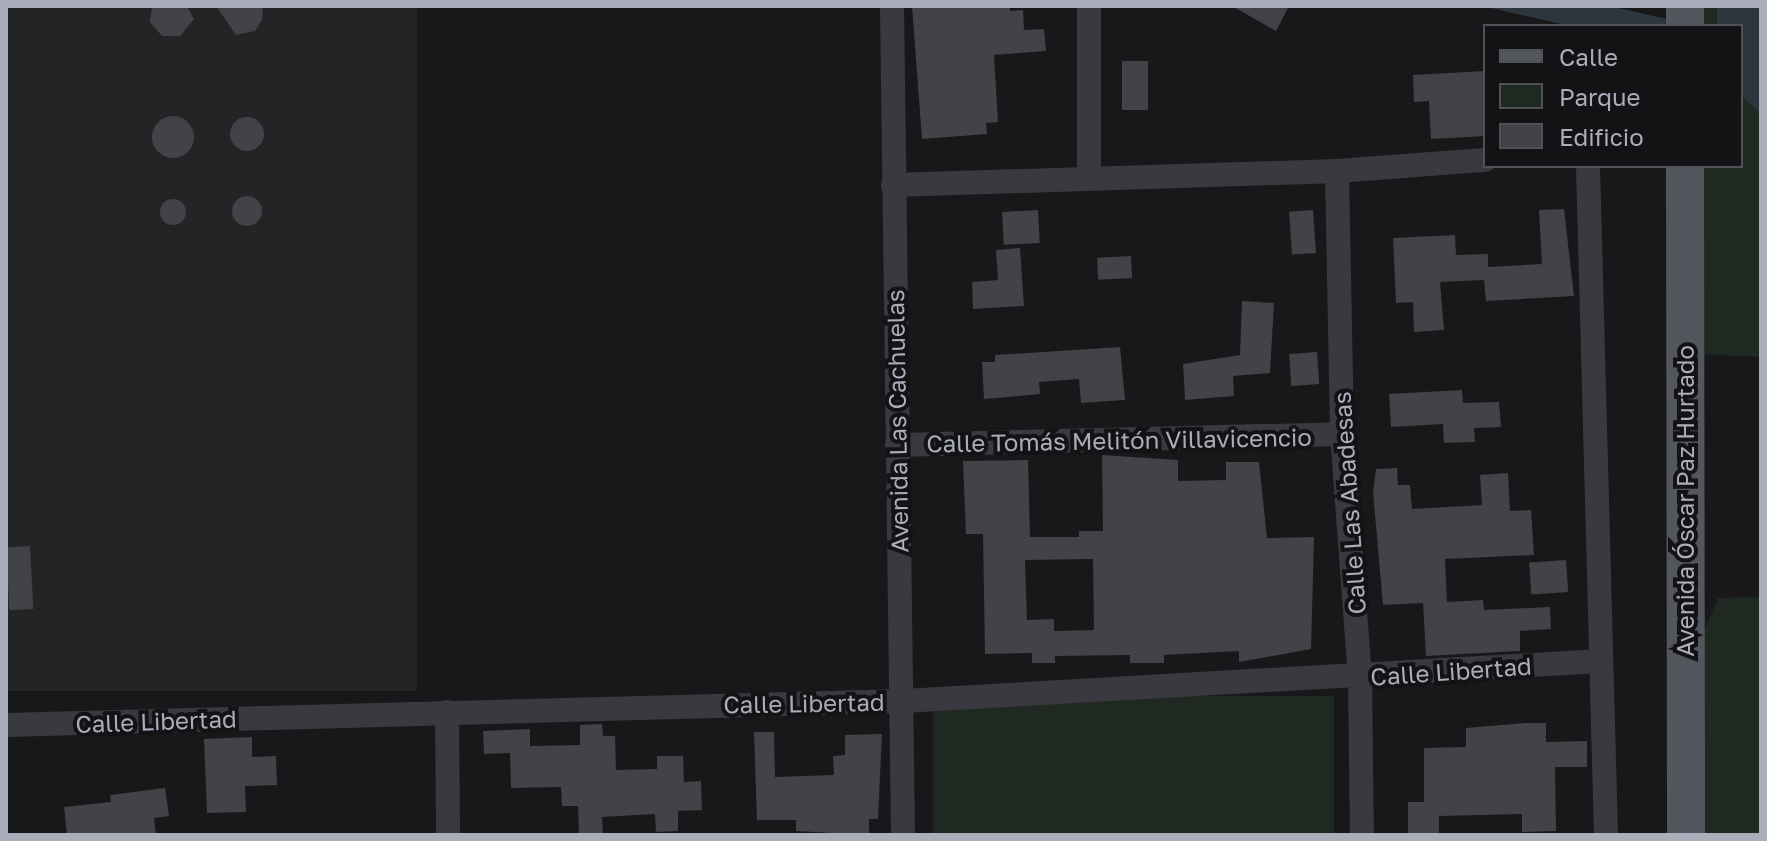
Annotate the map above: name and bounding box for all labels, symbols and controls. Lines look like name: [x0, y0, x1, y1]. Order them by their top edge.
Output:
legend: [1483, 24, 1743, 168]
text: Calle: [1559, 42, 1618, 71]
text: Parque: [1559, 82, 1640, 111]
text: Edificio: [1559, 122, 1644, 151]
street label: Avenida Las Cachuelas: [880, 289, 914, 553]
street label: Avenida Óscar Paz Hurtado: [1671, 345, 1699, 657]
street label: Calle Las Abadesas: [1327, 391, 1371, 615]
street label: Calle Tomás Melitón Villavicencio: [926, 422, 1312, 458]
street label: Calle Libertad: [1369, 651, 1533, 691]
street label: Calle Libertad: [723, 687, 885, 719]
street label: Calle Libertad: [75, 704, 237, 738]

